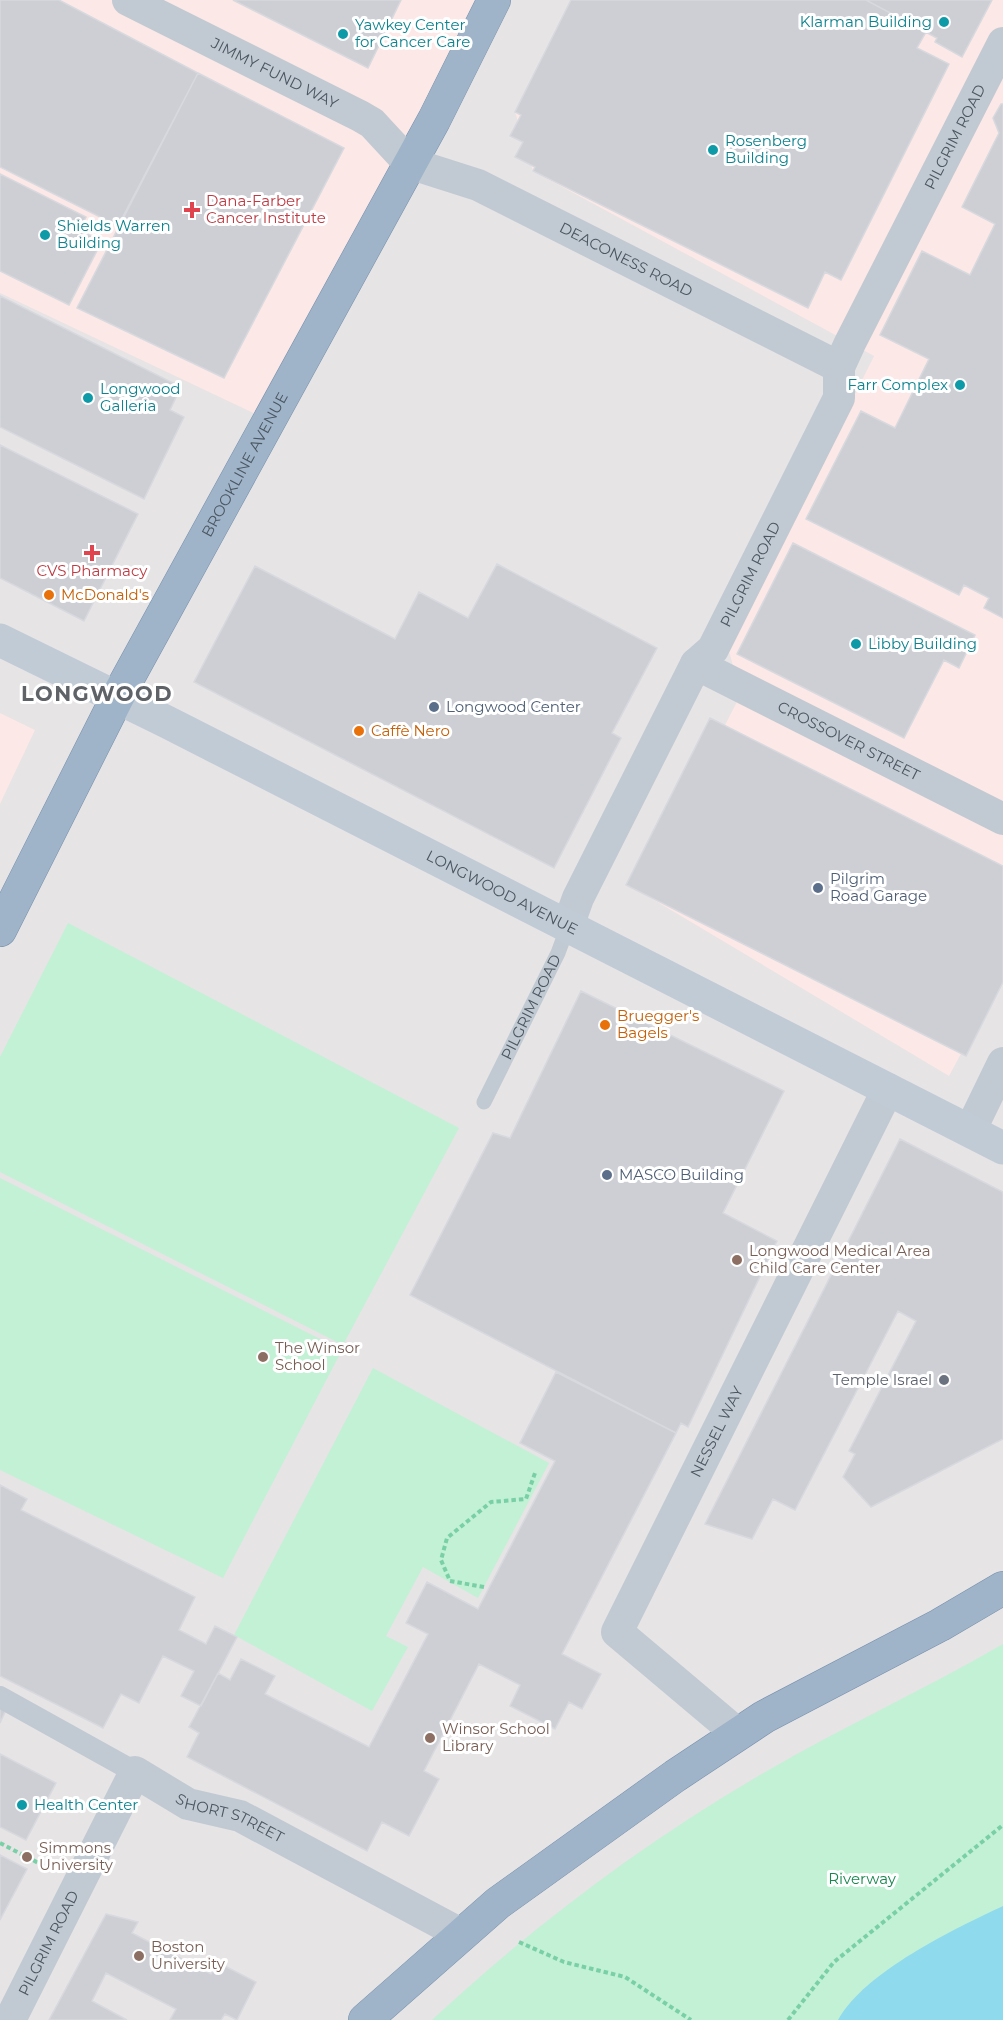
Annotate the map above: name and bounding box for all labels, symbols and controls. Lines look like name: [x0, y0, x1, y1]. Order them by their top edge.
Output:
place label: Klarman Building: [800, 12, 932, 31]
place label: Yawkey Center for Cancer Care: [355, 15, 470, 51]
marker: Klarman Building: [937, 15, 951, 29]
marker: Yawkey Center for Cancer Care: [336, 27, 350, 41]
street label: JIMMY FUND WAY: [207, 33, 342, 113]
street label: PILGRIM ROAD: [920, 81, 989, 193]
place label: Rosenberg Building: [725, 131, 807, 167]
marker: Rosenberg Building: [706, 143, 720, 157]
place label: Dana-Farber Cancer Institute: [206, 191, 326, 227]
marker: Dana-Farber Cancer Institute: [183, 201, 201, 219]
place label: Shields Warren Building: [57, 216, 171, 252]
street label: DEACONESS ROAD: [556, 218, 696, 301]
marker: Shields Warren Building: [38, 228, 52, 242]
place label: Farr Complex: [847, 375, 948, 394]
marker: Farr Complex: [953, 378, 967, 392]
place label: Longwood Galleria: [100, 379, 180, 415]
street label: BROOKLINE AVENUE: [197, 389, 292, 540]
marker: Longwood Galleria: [81, 391, 95, 405]
street label: PILGRIM ROAD: [716, 518, 784, 630]
marker: CVS Pharmacy: [85, 546, 99, 560]
place label: CVS Pharmacy: [37, 561, 148, 580]
place label: McDonald's: [61, 585, 149, 604]
marker: McDonald's: [42, 588, 56, 602]
place label: Libby Building: [868, 634, 977, 653]
marker: Libby Building: [849, 637, 863, 651]
district label: LONGWOOD: [21, 681, 173, 706]
place label: Longwood Center: [446, 697, 581, 716]
street label: CROSSOVER STREET: [774, 697, 924, 785]
marker: Longwood Center: [427, 700, 441, 714]
place label: Caffè Nero: [371, 721, 450, 740]
marker: Caffè Nero: [352, 724, 366, 738]
street label: LONGWOOD AVENUE: [423, 846, 581, 939]
place label: Pilgrim Road Garage: [830, 869, 927, 905]
marker: Pilgrim Road Garage: [811, 881, 825, 895]
street label: PILGRIM ROAD: [497, 951, 565, 1063]
place label: Bruegger's Bagels: [617, 1006, 699, 1042]
marker: Bruegger's Bagels: [598, 1018, 612, 1032]
place label: MASCO Building: [619, 1165, 744, 1184]
marker: MASCO Building: [600, 1168, 614, 1182]
place label: Longwood Medical Area Child Care Center: [749, 1241, 931, 1277]
marker: Longwood Medical Area Child Care Center: [730, 1253, 744, 1267]
place label: The Winsor School: [275, 1338, 360, 1374]
marker: The Winsor School: [256, 1350, 270, 1364]
place label: Temple Israel: [833, 1370, 932, 1389]
marker: Temple Israel: [937, 1373, 951, 1387]
street label: NESSEL WAY: [686, 1383, 747, 1480]
place label: Winsor School Library: [442, 1719, 550, 1755]
marker: Winsor School Library: [423, 1731, 437, 1745]
street label: SHORT STREET: [172, 1789, 288, 1847]
place label: Health Center: [34, 1795, 138, 1814]
marker: Health Center: [15, 1798, 29, 1812]
place label: Simmons University: [39, 1838, 114, 1874]
marker: Simmons University: [20, 1850, 34, 1864]
park label: Riverway: [828, 1869, 897, 1888]
street label: PILGRIM ROAD: [14, 1887, 83, 1999]
place label: Boston University: [151, 1937, 226, 1973]
marker: Boston University: [132, 1949, 146, 1963]

